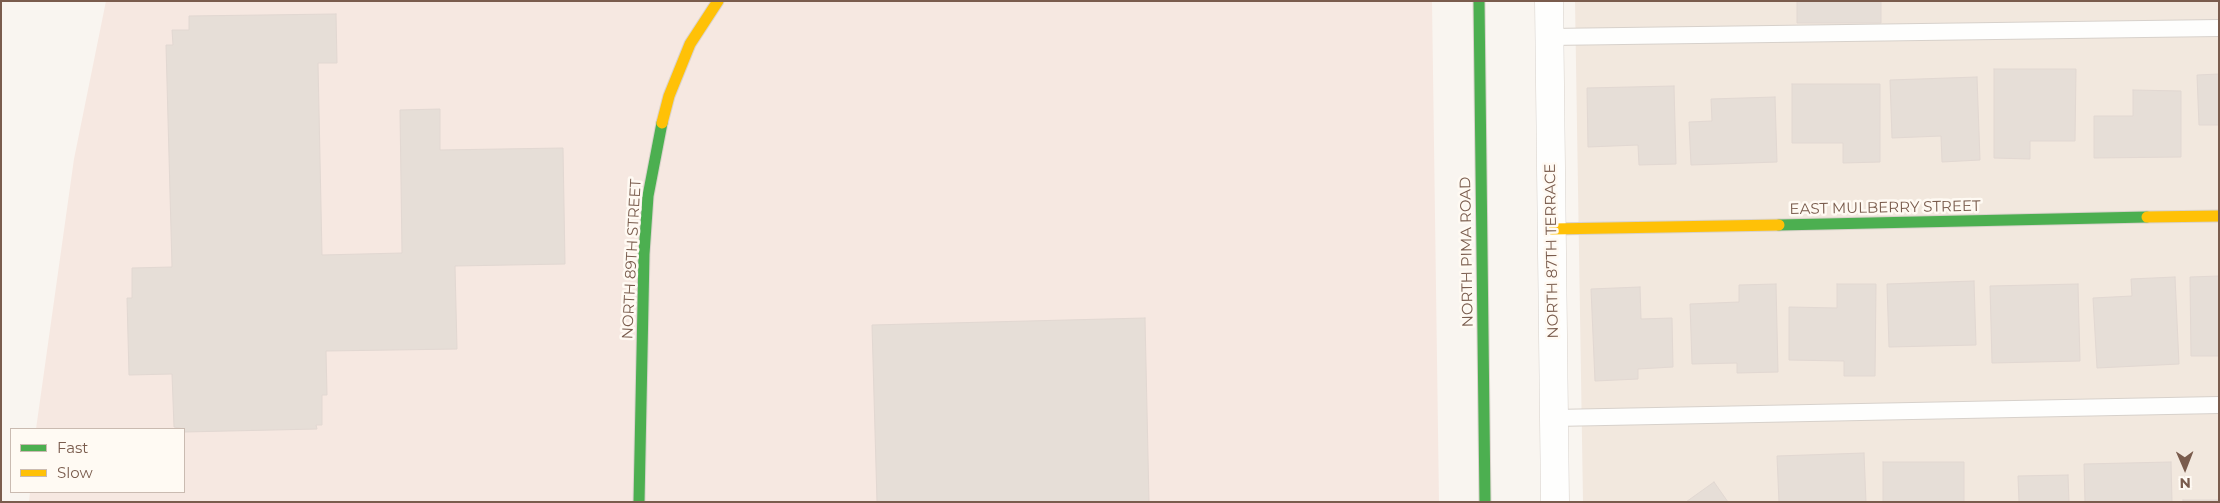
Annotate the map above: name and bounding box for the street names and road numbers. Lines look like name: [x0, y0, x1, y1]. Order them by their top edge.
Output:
street label: NORTH 87TH TERRACE: [1541, 163, 1563, 339]
street label: NORTH PIMA ROAD: [1457, 176, 1477, 328]
street label: NORTH 89TH STREET: [619, 178, 645, 340]
street label: EAST MULBERRY STREET: [1789, 197, 1981, 219]

